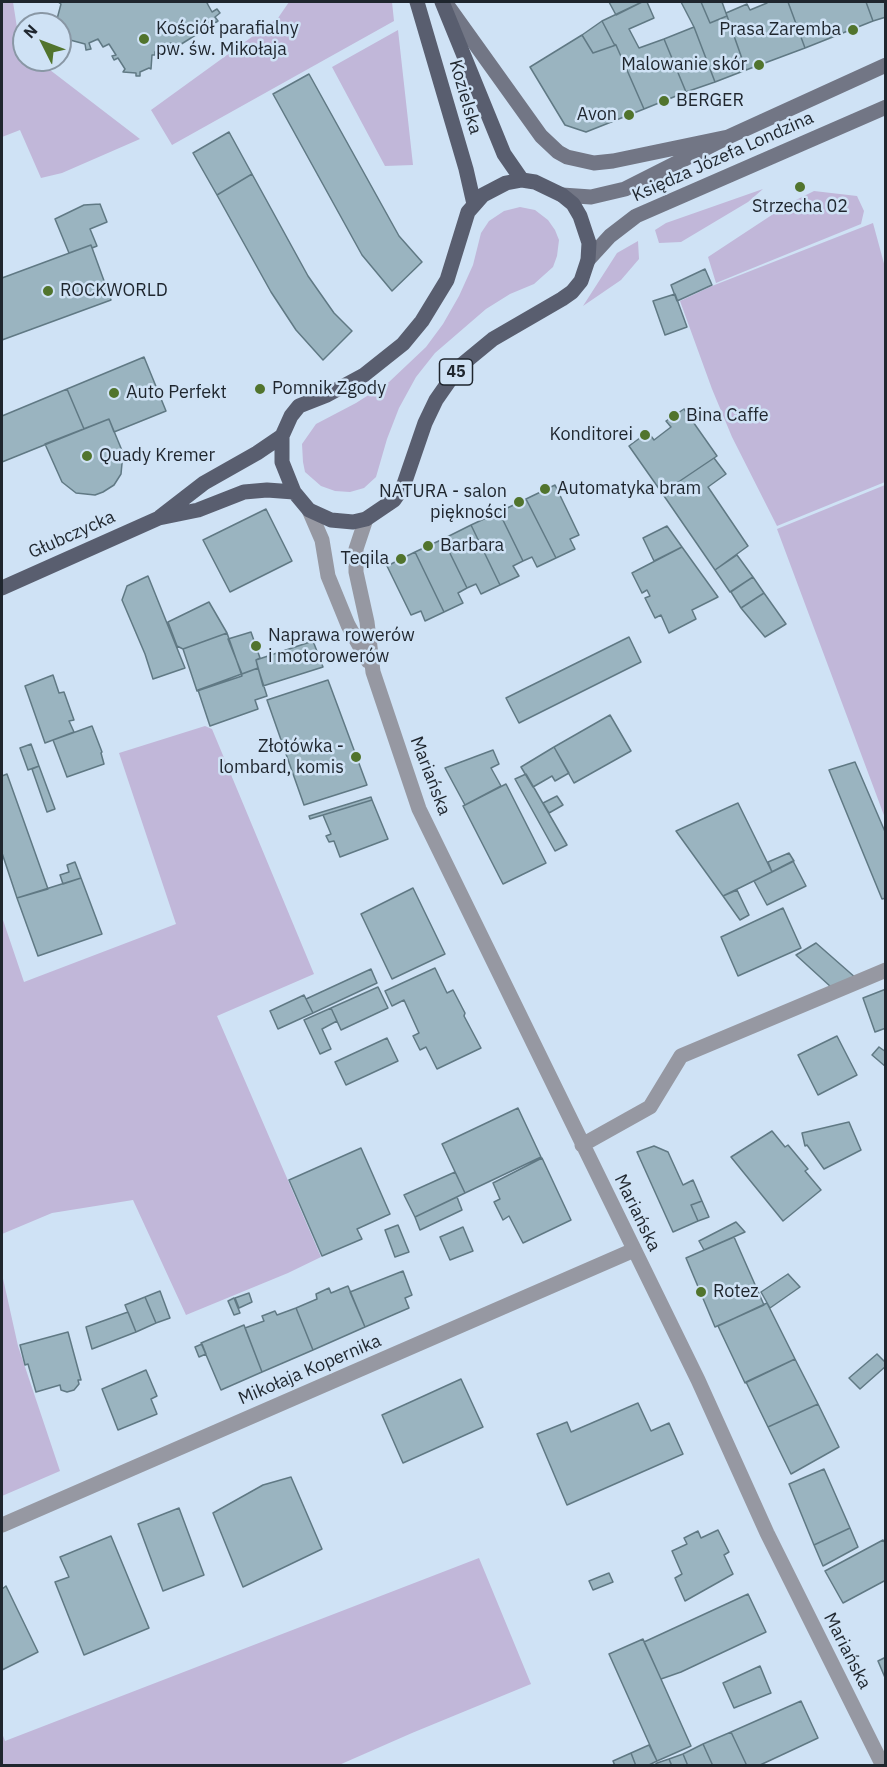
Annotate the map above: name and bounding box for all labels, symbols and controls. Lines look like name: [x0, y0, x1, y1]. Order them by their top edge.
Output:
north arrow: [12, 12, 72, 72]
place label: Kościół parafialny pw. św. Mikołaja: [156, 18, 299, 60]
place label: Prasa Zaremba: [719, 19, 841, 41]
text: N: [19, 20, 41, 42]
marker: Prasa Zaremba: [846, 23, 860, 37]
marker: Kościół parafialny pw. św. Mikołaja: [137, 32, 151, 46]
place label: Malowanie skór: [621, 54, 747, 76]
street label: Kozielska: [444, 57, 486, 137]
marker: Malowanie skór: [752, 58, 766, 72]
place label: BERGER: [676, 90, 744, 112]
marker: BERGER: [657, 94, 671, 108]
place label: Avon: [577, 104, 617, 126]
street label: Księdza Józefa Londzina: [629, 107, 817, 207]
marker: Avon: [622, 108, 636, 122]
marker: Strzecha 02: [793, 180, 807, 194]
place label: Strzecha 02: [752, 196, 848, 218]
place label: ROCKWORLD: [60, 280, 168, 302]
marker: ROCKWORLD: [41, 284, 55, 298]
road number: 45: [440, 359, 472, 385]
place label: Pomnik Zgody: [272, 378, 386, 400]
place label: Auto Perfekt: [126, 382, 227, 404]
marker: Pomnik Zgody: [253, 382, 267, 396]
marker: Auto Perfekt: [107, 386, 121, 400]
place label: Bina Caffe: [686, 405, 769, 427]
marker: Bina Caffe: [667, 409, 681, 423]
place label: Konditorei: [550, 424, 633, 446]
marker: Konditorei: [638, 428, 652, 442]
place label: Quady Kremer: [99, 445, 215, 467]
marker: Quady Kremer: [80, 449, 94, 463]
place label: Automatyka bram: [557, 478, 701, 500]
place label: NATURA - salon piękności: [379, 481, 507, 524]
marker: Automatyka bram: [538, 482, 552, 496]
marker: NATURA - salon piękności: [512, 495, 526, 509]
street label: Głubczycka: [25, 506, 119, 564]
place label: Barbara: [440, 535, 504, 557]
marker: Barbara: [421, 539, 435, 553]
place label: Teqila: [341, 548, 389, 570]
marker: Teqila: [394, 552, 408, 566]
place label: Naprawa rowerów i motorowerów: [268, 625, 415, 668]
marker: Naprawa rowerów i motorowerów: [249, 639, 263, 653]
street label: Mariańska: [405, 733, 455, 819]
place label: Złotówka - lombard, komis: [219, 736, 344, 778]
marker: Złotówka - lombard, komis: [349, 750, 363, 764]
street label: Mariańska: [609, 1171, 665, 1255]
place label: Rotez: [713, 1281, 759, 1303]
marker: Rotez: [694, 1285, 708, 1299]
street label: Mikołaja Kopernika: [235, 1330, 385, 1410]
street label: Mariańska: [819, 1609, 875, 1693]

